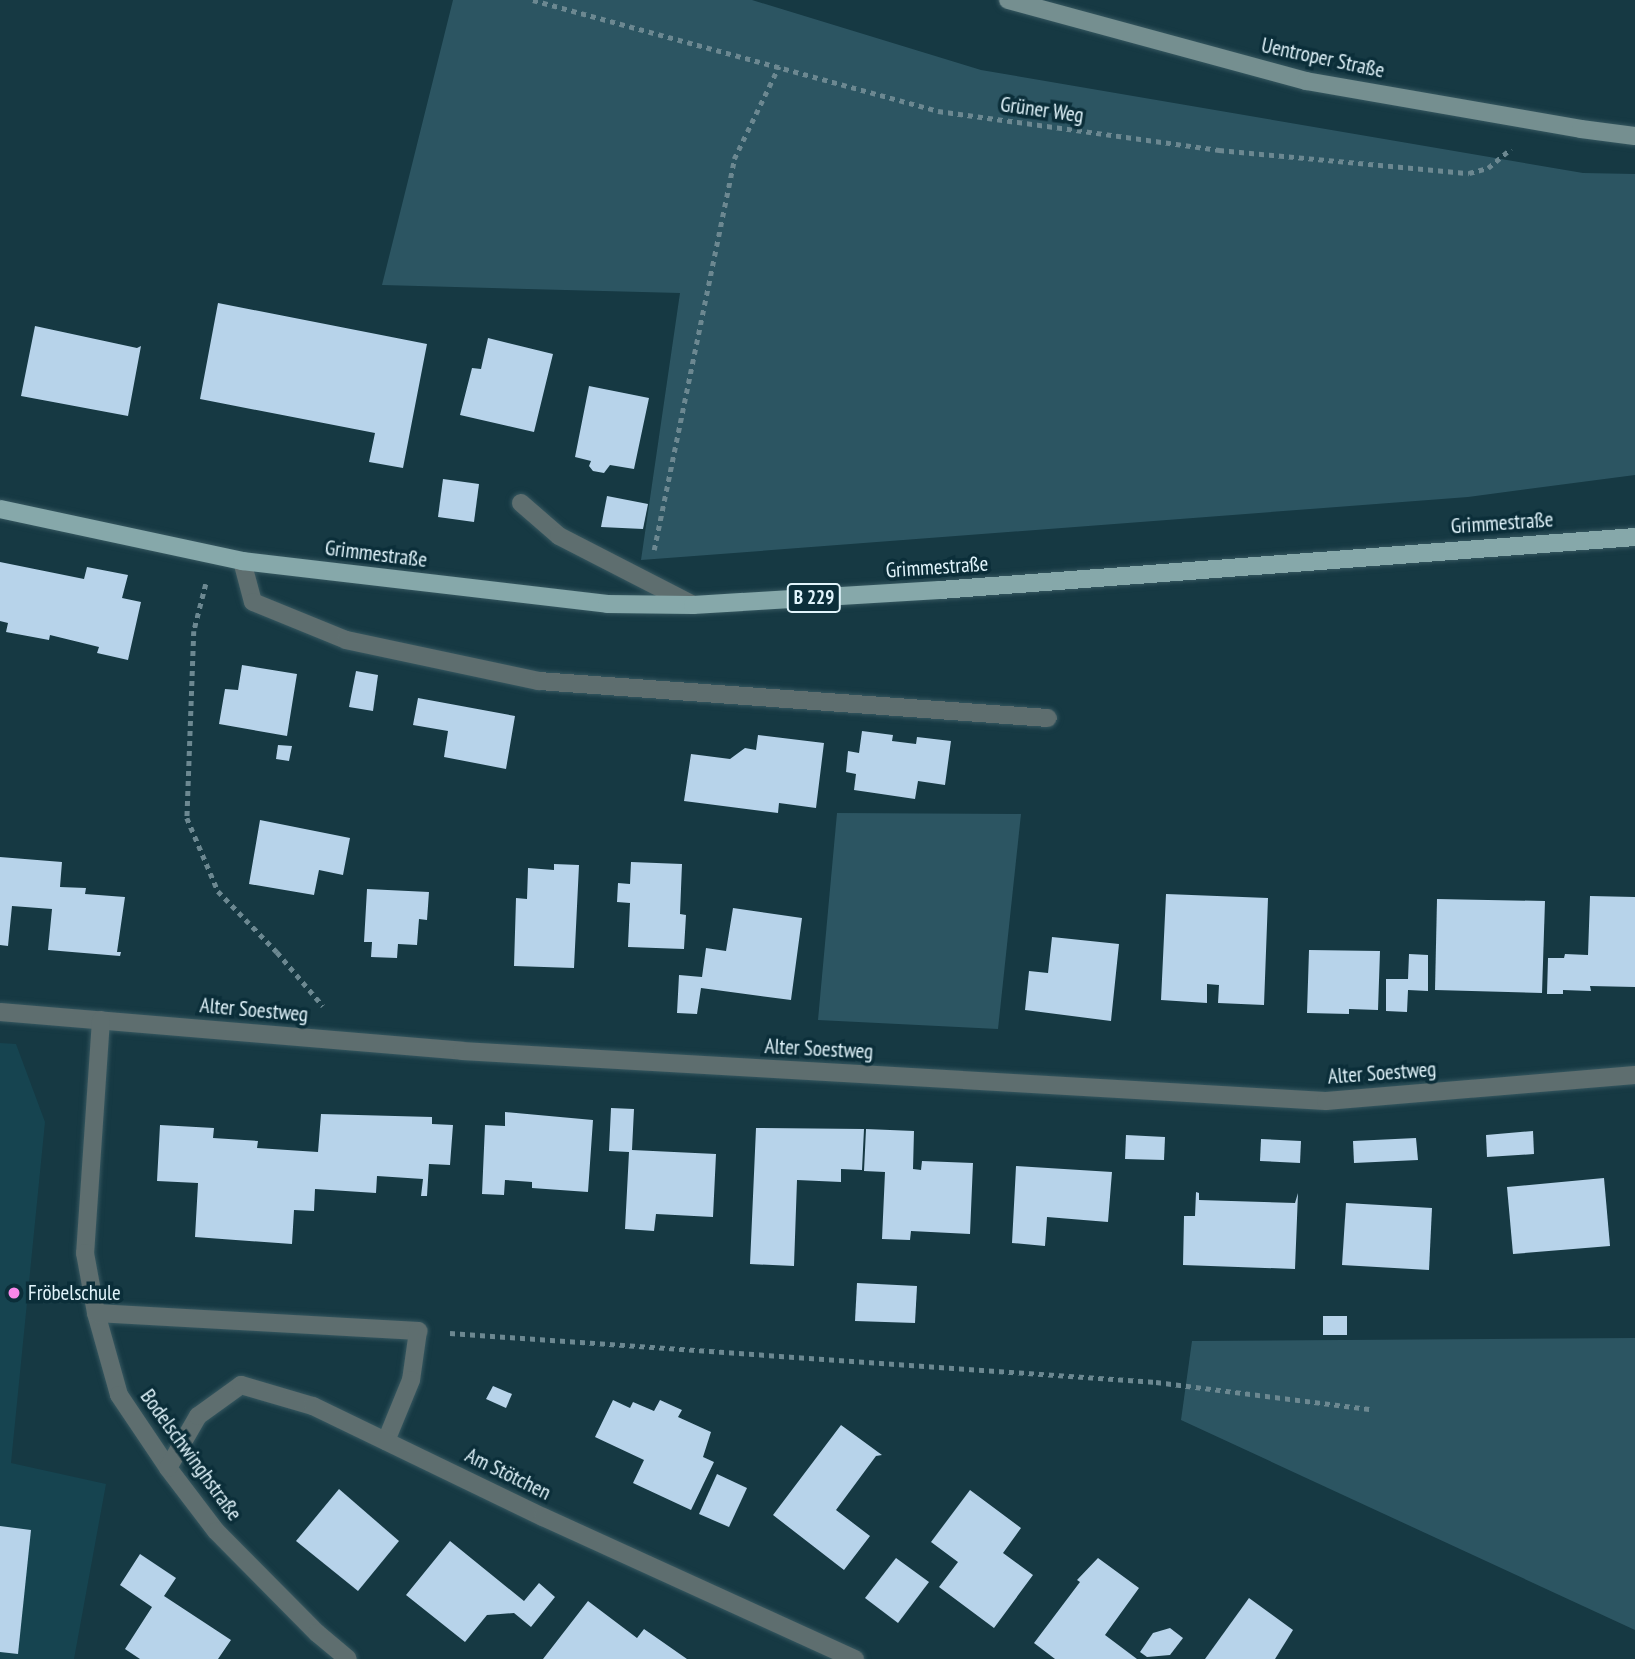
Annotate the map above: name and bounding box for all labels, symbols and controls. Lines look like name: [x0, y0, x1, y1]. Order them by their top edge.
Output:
street label: Uentroper Straße: [1259, 33, 1387, 83]
street label: Grüner Weg: [999, 92, 1085, 128]
street label: Grimmestraße: [1450, 507, 1554, 539]
street label: Grimmestraße: [324, 535, 428, 573]
street label: Grimmestraße: [885, 551, 989, 583]
road number: B 229: [786, 582, 842, 614]
street label: Alter Soestweg: [199, 993, 309, 1027]
street label: Alter Soestweg: [764, 1034, 874, 1064]
street label: Alter Soestweg: [1327, 1057, 1437, 1089]
place label: Fröbelschule: [28, 1280, 121, 1306]
marker: Fröbelschule: [6, 1285, 22, 1301]
street label: Bodelschwinghstraße: [135, 1385, 247, 1525]
street label: Am Stötchen: [461, 1443, 555, 1505]

